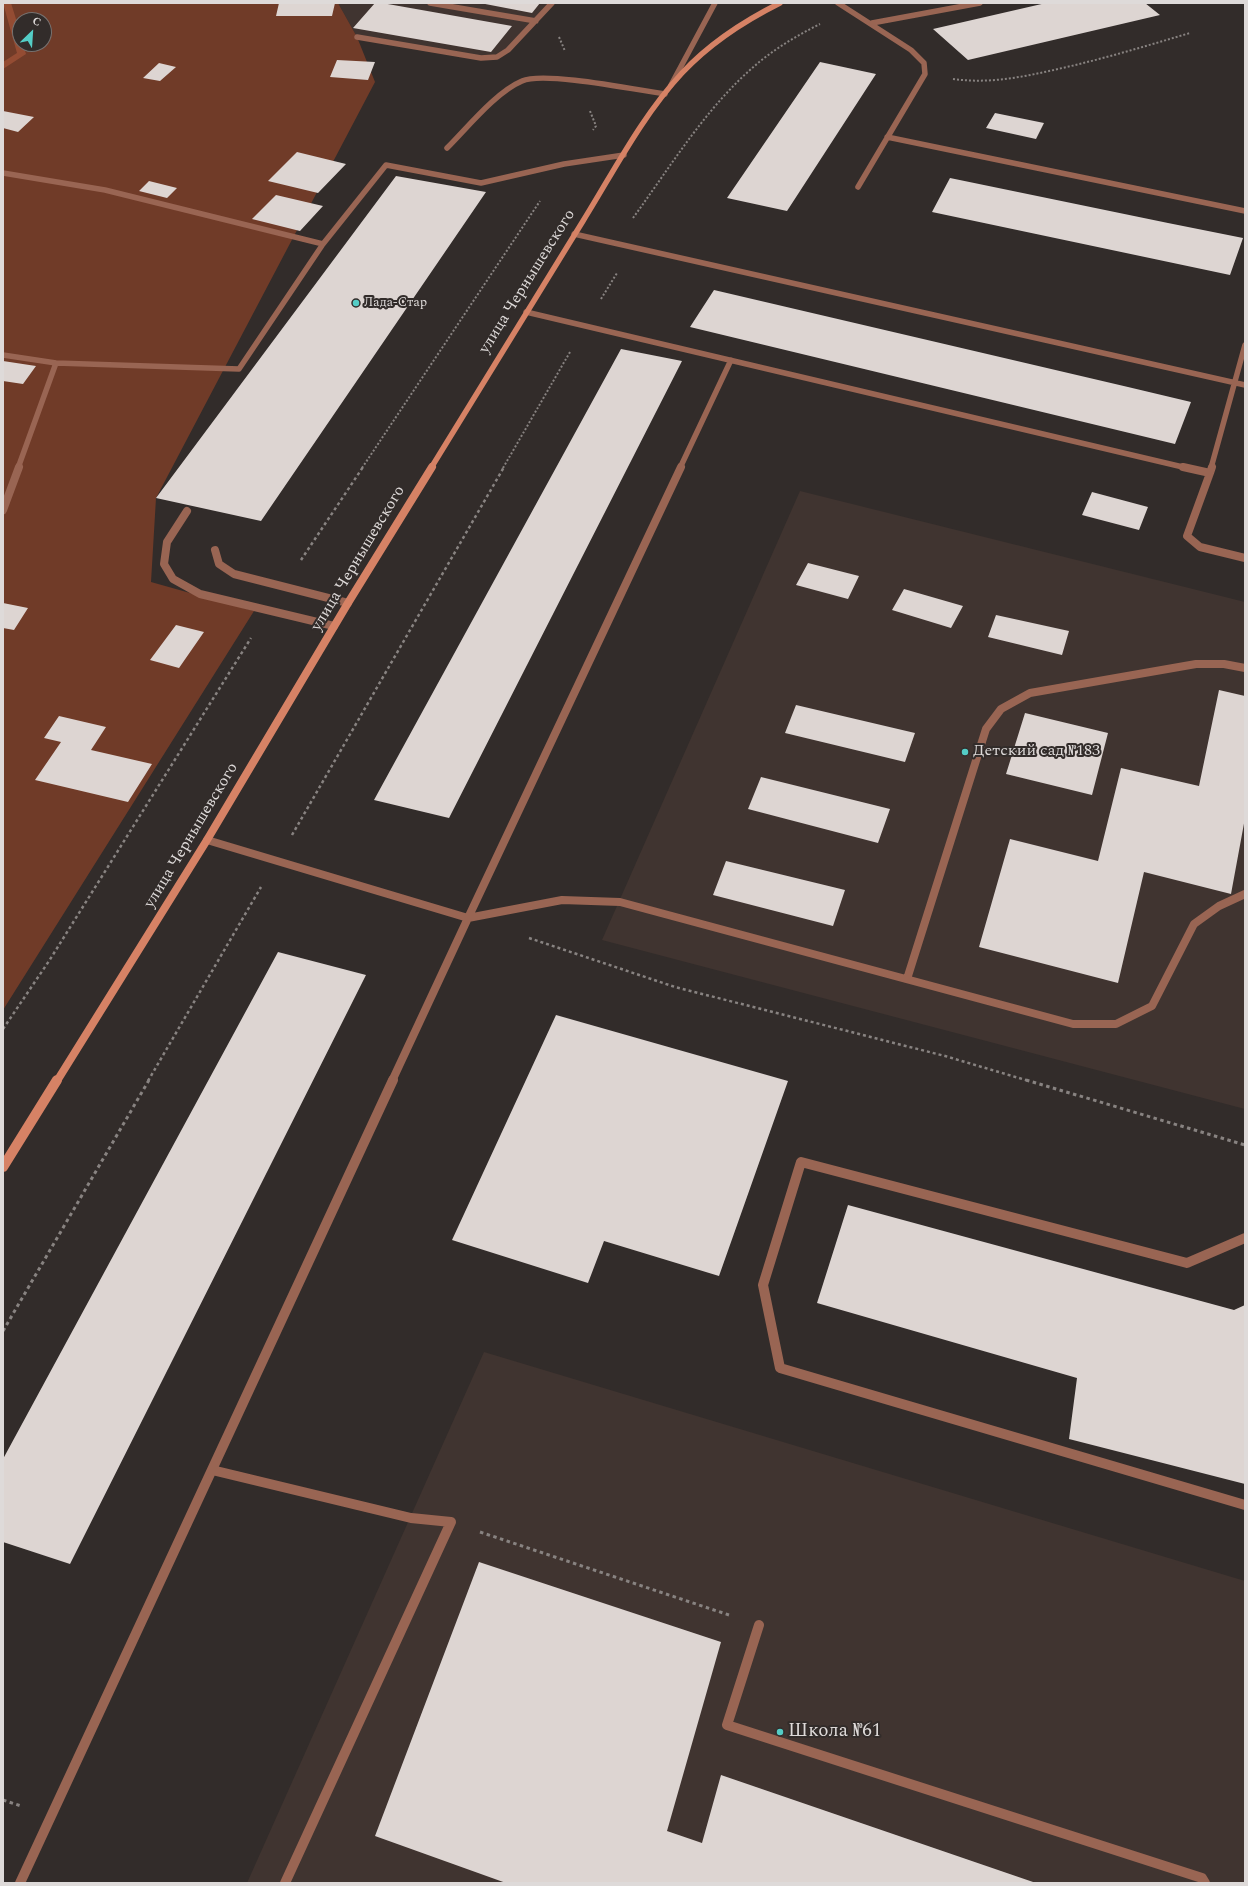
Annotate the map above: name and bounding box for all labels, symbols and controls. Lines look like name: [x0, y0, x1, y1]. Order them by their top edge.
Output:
north arrow: [12, 12, 52, 52]
text: С: [30, 12, 44, 31]
street label: улица Чернышевского: [476, 206, 580, 358]
place label: Лада-Стар: [364, 295, 427, 311]
marker: Лада-Стар: [351, 298, 361, 308]
street label: улица Чернышевского: [308, 483, 410, 635]
place label: Детский сад №183: [973, 742, 1100, 762]
marker: Детский сад №183: [960, 747, 970, 757]
street label: улица Чернышевского: [141, 760, 243, 912]
place label: Школа №61: [788, 1721, 881, 1743]
marker: Школа №61: [775, 1727, 785, 1737]

